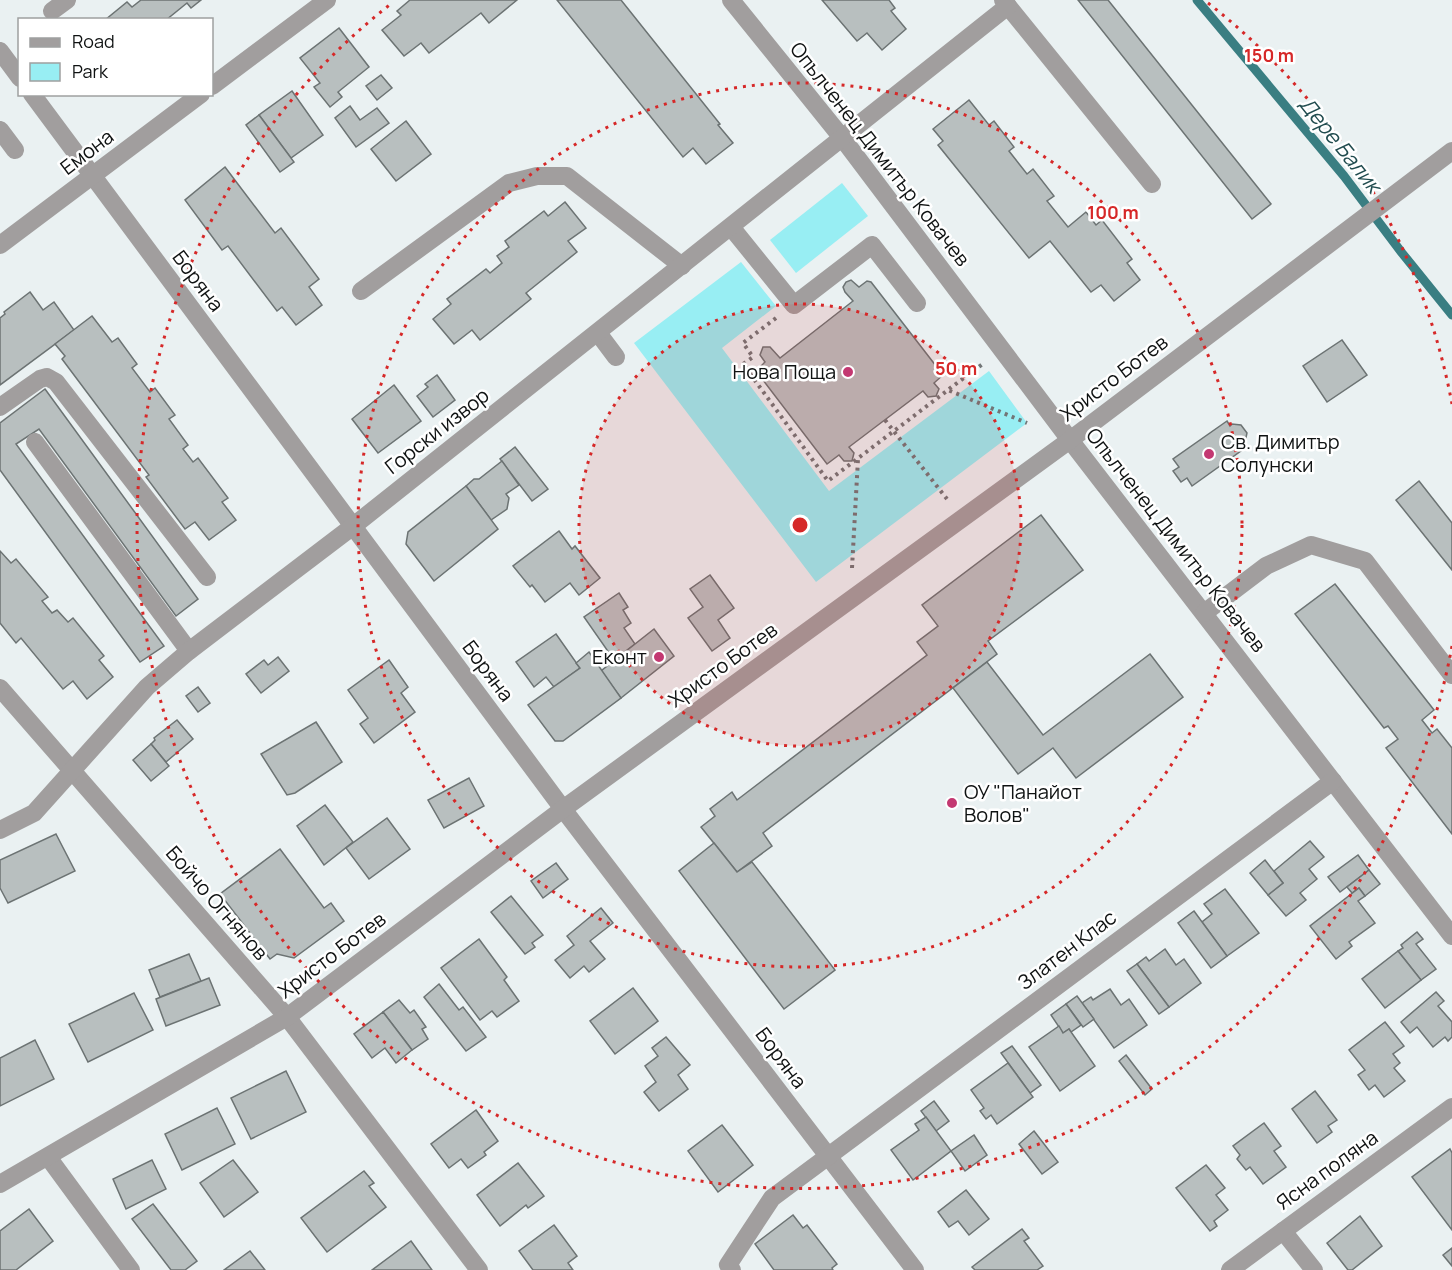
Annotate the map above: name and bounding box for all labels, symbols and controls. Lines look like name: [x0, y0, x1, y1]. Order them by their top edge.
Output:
legend: [18, 18, 213, 96]
text: Road: [72, 29, 115, 53]
street label: Опълченец Димитър Ковачев: [784, 36, 977, 272]
text: 150 m: [1244, 43, 1294, 67]
text: Park: [72, 59, 109, 83]
water label: Дере Балик: [1294, 91, 1390, 200]
street label: Емона: [55, 123, 119, 180]
text: 100 m: [1087, 200, 1139, 224]
street label: Боряна: [167, 245, 230, 317]
street label: Христо Ботев: [1054, 328, 1173, 427]
text: 50 m: [935, 356, 977, 380]
place label: Нова Поща: [733, 358, 836, 385]
marker: Нова Поща: [841, 365, 855, 379]
street label: Горски извор: [379, 381, 494, 480]
street label: Опълченец Димитър Ковачев: [1080, 422, 1273, 658]
place label: Св. Димитър Солунски: [1221, 428, 1340, 478]
marker: Св. Димитър Солунски: [1202, 447, 1216, 461]
centre of rings: [790, 515, 810, 535]
street label: Христо Ботев: [663, 616, 783, 713]
street label: Боряна: [457, 635, 520, 707]
place label: Еконт: [592, 643, 647, 670]
marker: Еконт: [652, 650, 666, 664]
place label: ОУ "Панайот Волов": [964, 778, 1082, 828]
marker: ОУ "Панайот Волов": [945, 796, 959, 810]
street label: Бойчо Огнянов: [160, 840, 275, 966]
street label: Златен Клас: [1012, 904, 1122, 996]
street label: Христо Ботев: [272, 905, 391, 1004]
street label: Боряна: [750, 1022, 813, 1094]
street label: Ясна поляна: [1271, 1124, 1383, 1216]

